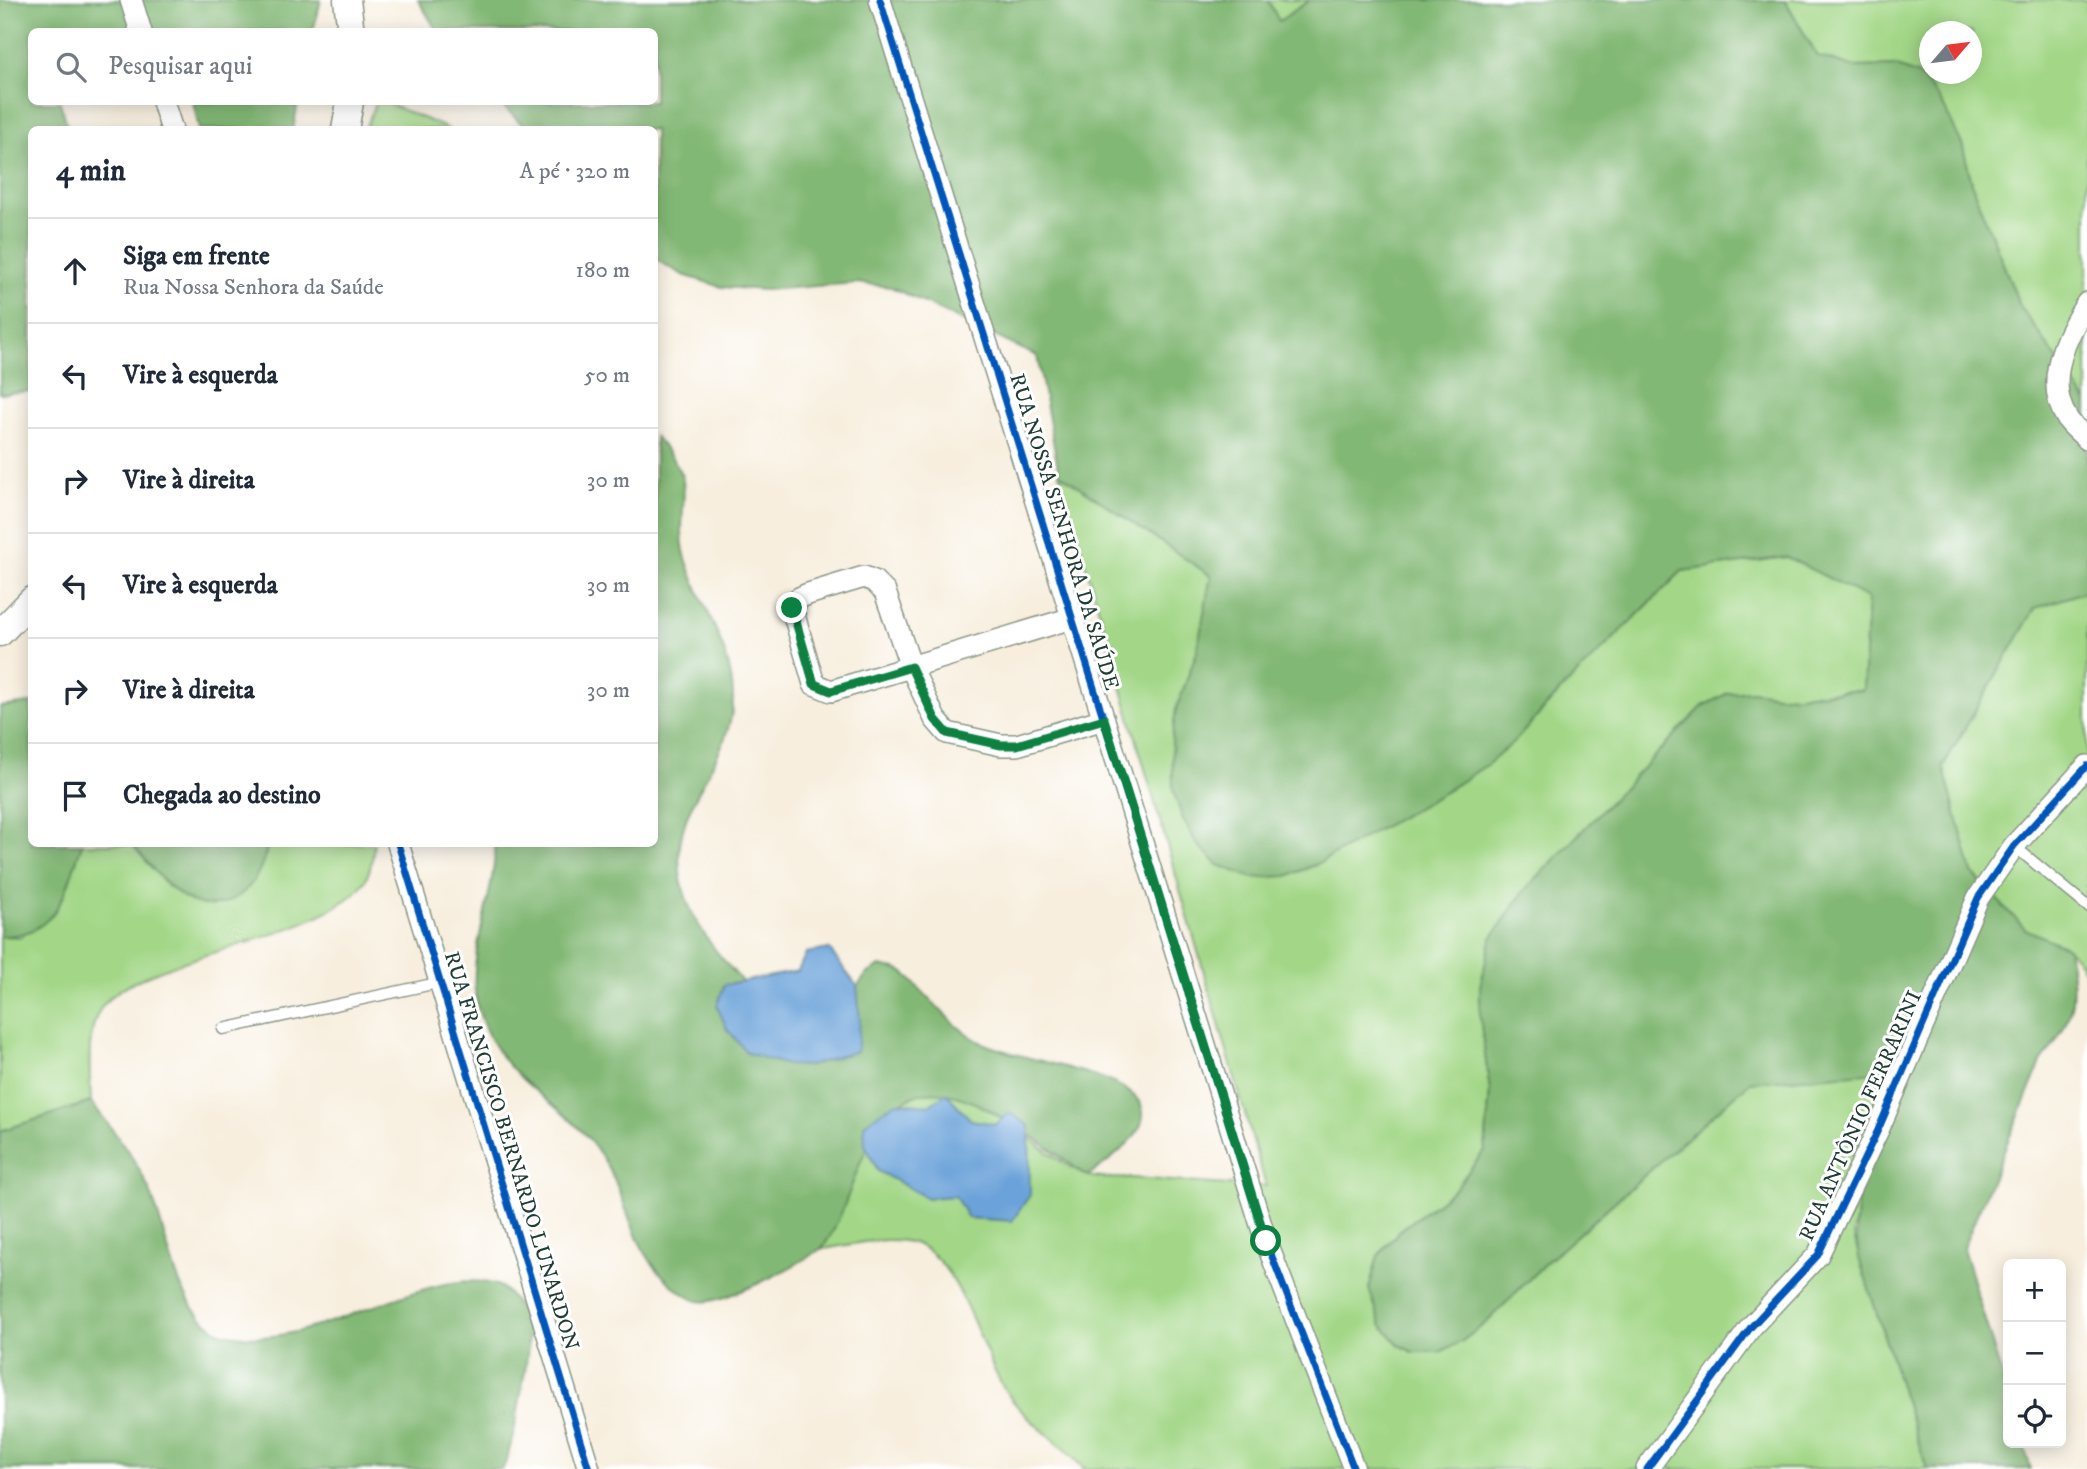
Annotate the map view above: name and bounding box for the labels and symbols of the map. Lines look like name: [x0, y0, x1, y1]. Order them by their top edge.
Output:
north arrow: [1919, 21, 1982, 84]
street label: RUA NOSSA SENHORA DA SAÚDE: [1003, 370, 1127, 694]
route end: [776, 592, 807, 623]
street label: RUA FRANCISCO BERNARDO LUNARDON: [438, 949, 584, 1353]
street label: RUA ANTÔNIO FERRARINI: [1793, 987, 1928, 1245]
route start: [1250, 1225, 1281, 1256]

